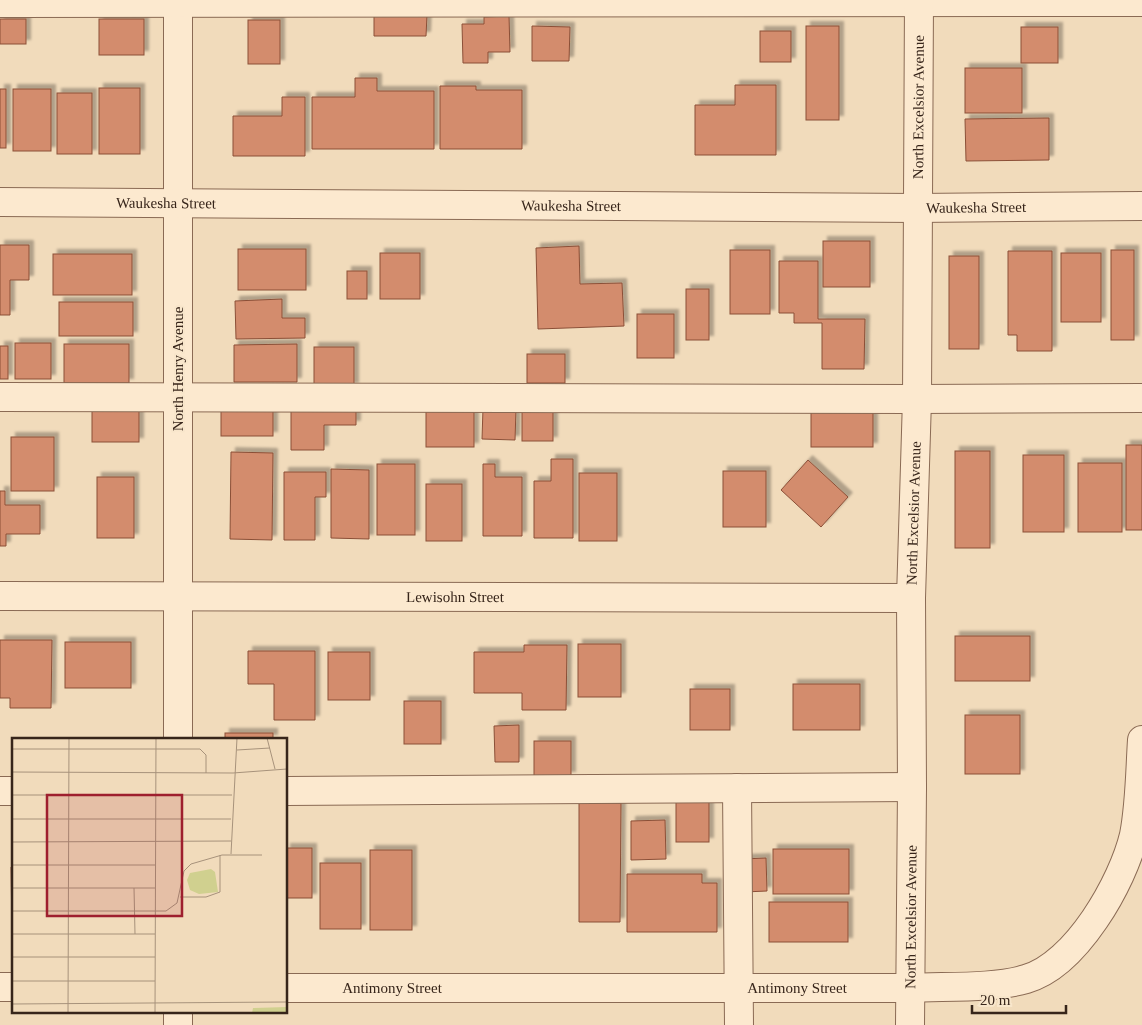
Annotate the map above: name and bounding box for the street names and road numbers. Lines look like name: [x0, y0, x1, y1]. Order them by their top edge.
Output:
street label: North Excelsior Avenue: [910, 35, 927, 179]
street label: Waukesha Street: [116, 195, 217, 211]
street label: Waukesha Street: [521, 197, 622, 214]
street label: Waukesha Street: [926, 199, 1027, 216]
street label: North Henry Avenue: [170, 306, 186, 431]
street label: North Excelsior Avenue: [903, 441, 924, 585]
street label: Lewisohn Street: [406, 589, 505, 605]
street label: North Excelsior Avenue: [902, 845, 920, 989]
street label: Antimony Street: [342, 980, 443, 996]
street label: Antimony Street: [747, 980, 848, 996]

